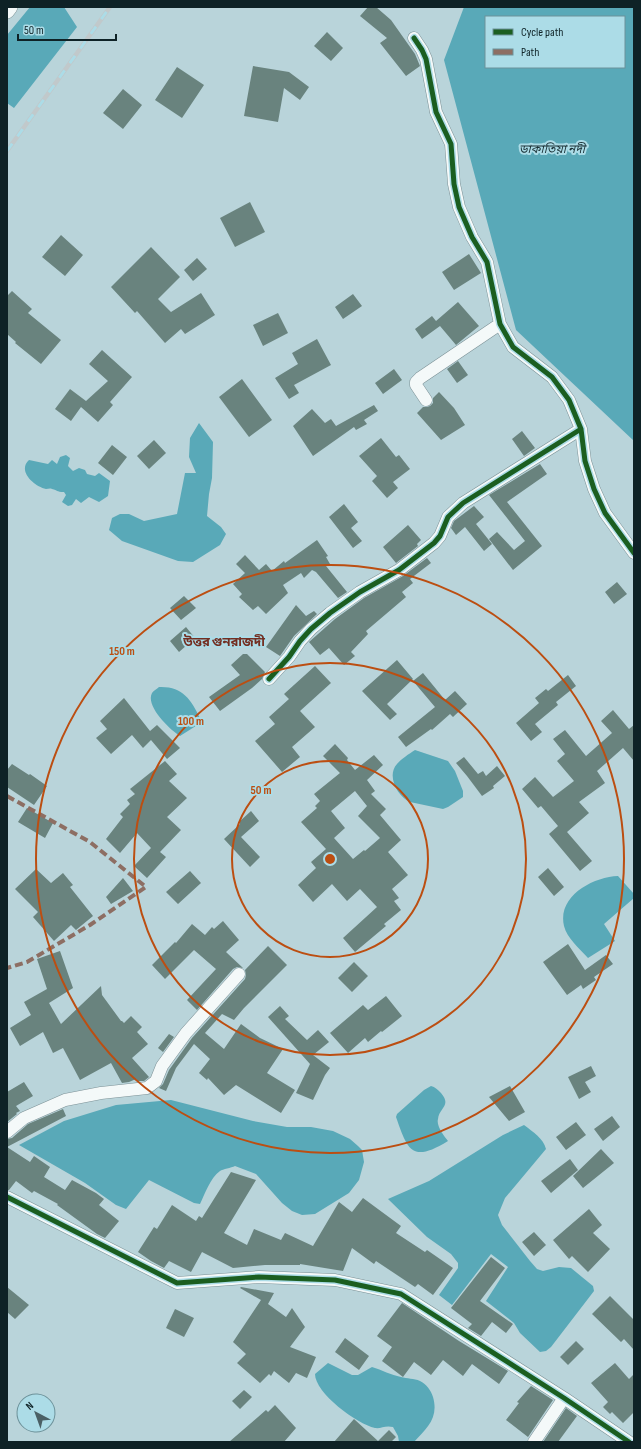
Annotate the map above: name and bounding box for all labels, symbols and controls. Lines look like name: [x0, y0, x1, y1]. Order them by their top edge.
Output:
scale bar: [18, 16, 116, 42]
legend: [485, 16, 625, 68]
text: 50 m: [24, 23, 44, 38]
text: Cycle path: [521, 25, 563, 40]
text: Path: [521, 45, 539, 60]
water label: ডাকাতিয়া নদী: [519, 142, 588, 157]
district label: উত্তর গুনরাজদী: [182, 634, 265, 650]
text: 150 m: [109, 644, 135, 659]
text: 100 m: [178, 714, 204, 729]
text: 50 m: [251, 783, 271, 798]
centre of rings: [323, 852, 337, 866]
north arrow: [16, 1393, 56, 1433]
text: N: [23, 1399, 36, 1413]

